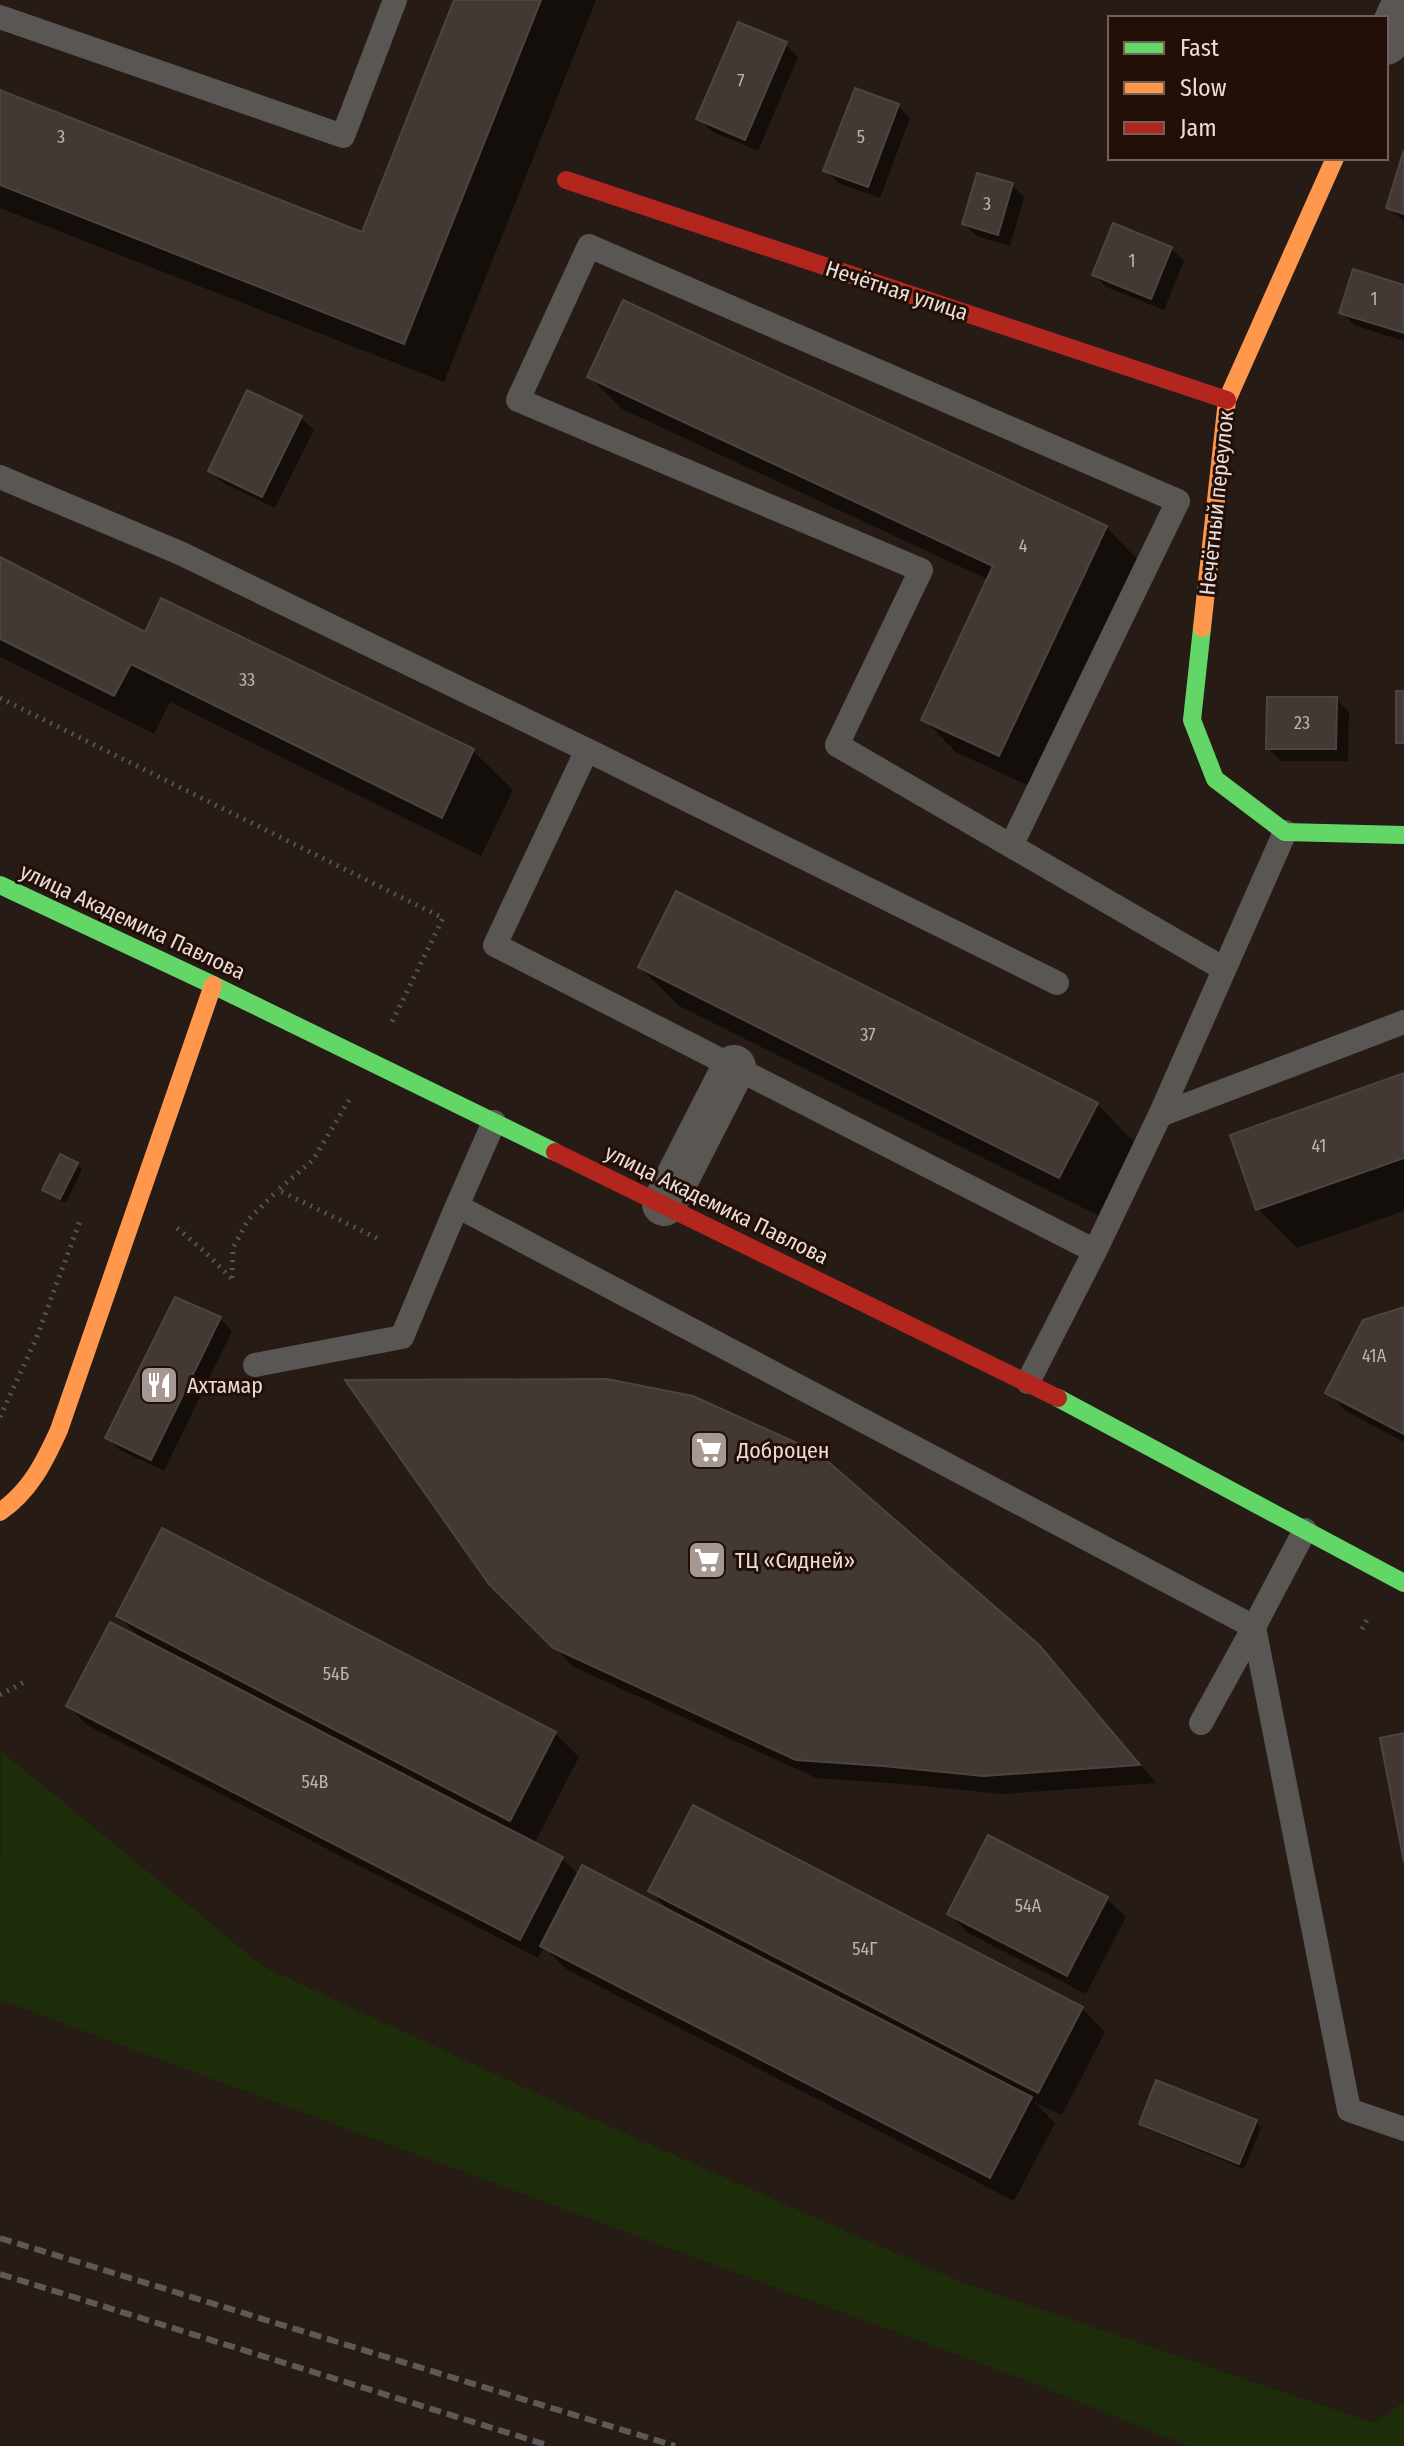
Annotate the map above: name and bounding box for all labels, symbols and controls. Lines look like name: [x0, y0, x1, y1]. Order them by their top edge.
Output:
legend: [1108, 16, 1388, 160]
text: Fast: [1180, 34, 1219, 62]
house number: 7: [737, 70, 745, 92]
text: Slow: [1180, 74, 1227, 102]
text: Jam: [1180, 114, 1217, 142]
house number: 3: [57, 126, 65, 148]
house number: 5: [857, 126, 865, 148]
house number: 3: [983, 193, 991, 215]
house number: 1: [1128, 250, 1136, 272]
street label: Нечётная улица: [822, 255, 971, 326]
house number: 1: [1370, 288, 1378, 310]
street label: Нечётный переулок: [1193, 409, 1240, 597]
house number: 4: [1019, 535, 1028, 557]
house number: 33: [239, 669, 255, 691]
house number: 23: [1294, 712, 1310, 734]
street label: улица Академика Павлова: [16, 857, 250, 985]
house number: 37: [860, 1024, 876, 1046]
house number: 41: [1312, 1135, 1326, 1157]
street label: улица Академика Павлова: [601, 1139, 833, 1270]
house number: 41А: [1362, 1345, 1387, 1367]
restaurant icon: Ахтамар: [138, 1364, 180, 1406]
place label: Ахтамар: [187, 1372, 263, 1399]
supermarket icon: Доброцен: [688, 1429, 730, 1471]
place label: Доброцен: [736, 1437, 830, 1464]
supermarket icon: ТЦ «Сидней»: [686, 1539, 728, 1581]
place label: ТЦ «Сидней»: [735, 1547, 855, 1574]
house number: 54Б: [323, 1663, 349, 1685]
house number: 54В: [302, 1771, 329, 1793]
house number: 54А: [1015, 1895, 1042, 1917]
house number: 54Г: [852, 1938, 878, 1960]

